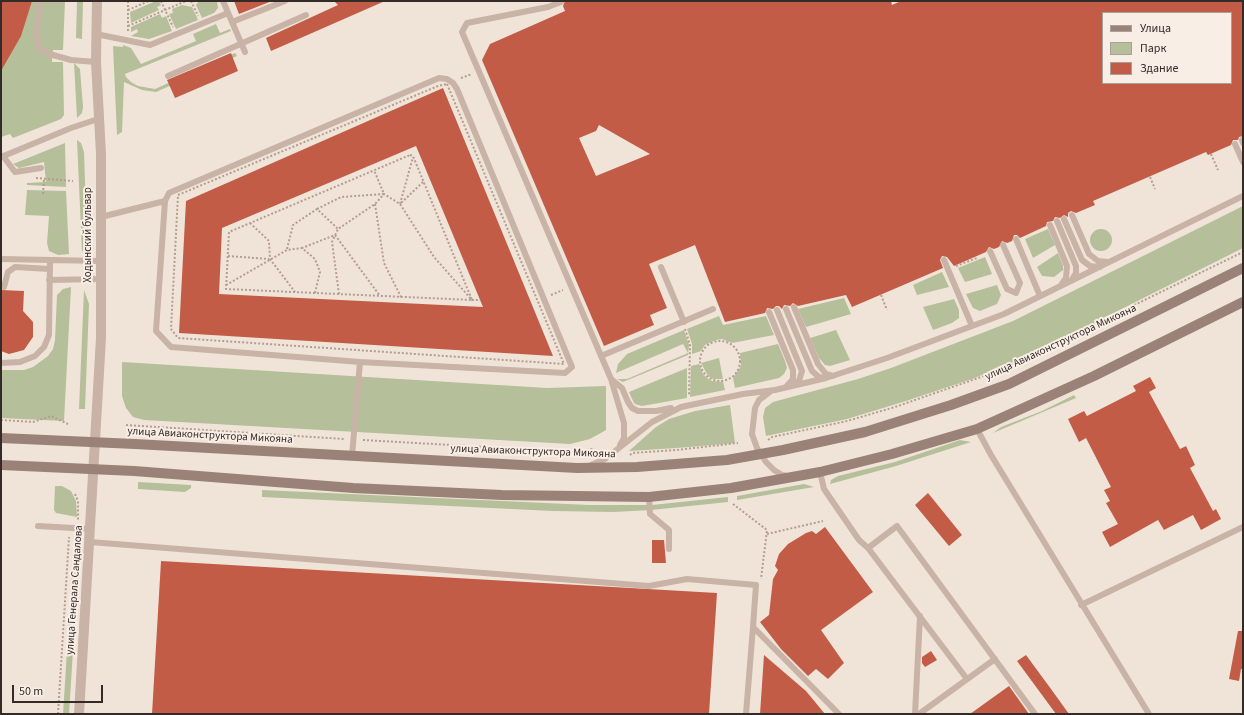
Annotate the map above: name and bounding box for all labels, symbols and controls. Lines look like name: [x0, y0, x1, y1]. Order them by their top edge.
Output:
legend: [1102, 12, 1232, 84]
text: Улица: [1140, 20, 1171, 37]
text: Парк: [1140, 40, 1166, 57]
text: Здание: [1140, 60, 1179, 77]
street label: Ходынский бульвар: [82, 187, 96, 283]
street label: улица Авиаконструктора Микояна: [983, 302, 1139, 384]
street label: улица Авиаконструктора Микояна: [127, 425, 293, 447]
street label: улица Авиаконструктора Микояна: [450, 443, 616, 461]
street label: улица Генерала Сандалова: [64, 525, 86, 655]
scale bar: [14, 677, 105, 703]
text: 50 m: [19, 683, 43, 700]

